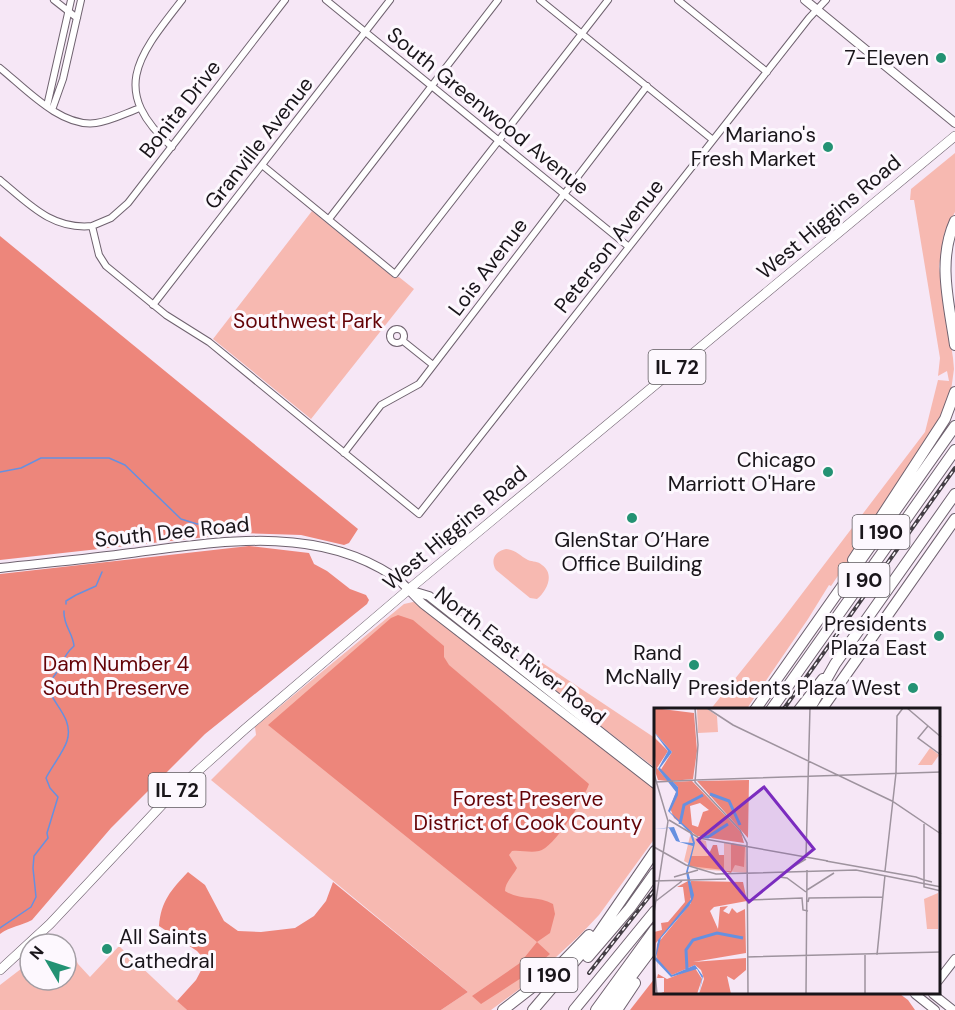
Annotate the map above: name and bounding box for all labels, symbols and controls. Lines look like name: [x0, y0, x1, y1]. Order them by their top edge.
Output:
street label: South Greenwood Avenue: [381, 21, 595, 201]
place label: 7-Eleven: [845, 44, 929, 72]
marker: 7-Eleven: [934, 51, 948, 65]
street label: Bonita Drive: [133, 54, 227, 164]
street label: Granville Avenue: [198, 71, 320, 215]
place label: Mariano's Fresh Market: [691, 121, 816, 173]
marker: Mariano's Fresh Market: [821, 140, 835, 154]
street label: West Higgins Road: [751, 148, 907, 286]
street label: Peterson Avenue: [548, 173, 670, 319]
street label: Lois Avenue: [442, 212, 534, 322]
park label: Southwest Park: [233, 307, 383, 335]
road number: IL 72: [648, 350, 706, 384]
place label: Chicago Marriott O'Hare: [668, 446, 816, 498]
street label: West Higgins Road: [377, 459, 533, 597]
marker: Chicago Marriott O'Hare: [821, 465, 835, 479]
street label: South Dee Road: [93, 510, 251, 554]
marker: GlenStar O’Hare Office Building: [625, 511, 639, 525]
road number: I 190: [852, 515, 910, 549]
place label: GlenStar O’Hare Office Building: [554, 526, 710, 578]
road number: I 90: [838, 563, 890, 597]
street label: North East River Road: [429, 580, 611, 732]
place label: Presidents Plaza East: [824, 610, 927, 662]
marker: Presidents Plaza East: [932, 629, 946, 643]
place label: Rand McNally: [605, 639, 682, 691]
park label: Dam Number 4 South Preserve: [43, 650, 190, 702]
marker: Rand McNally: [687, 658, 701, 672]
place label: Presidents Plaza West: [688, 674, 901, 702]
marker: Presidents Plaza West: [906, 681, 920, 695]
inset map: [654, 708, 940, 995]
road number: IL 72: [148, 773, 206, 807]
park label: Forest Preserve District of Cook County: [414, 785, 643, 837]
place label: All Saints Cathedral: [119, 923, 214, 975]
north arrow: [18, 932, 78, 992]
text: N: [25, 942, 49, 964]
marker: All Saints Cathedral: [100, 942, 114, 956]
road number: I 190: [520, 958, 578, 992]

